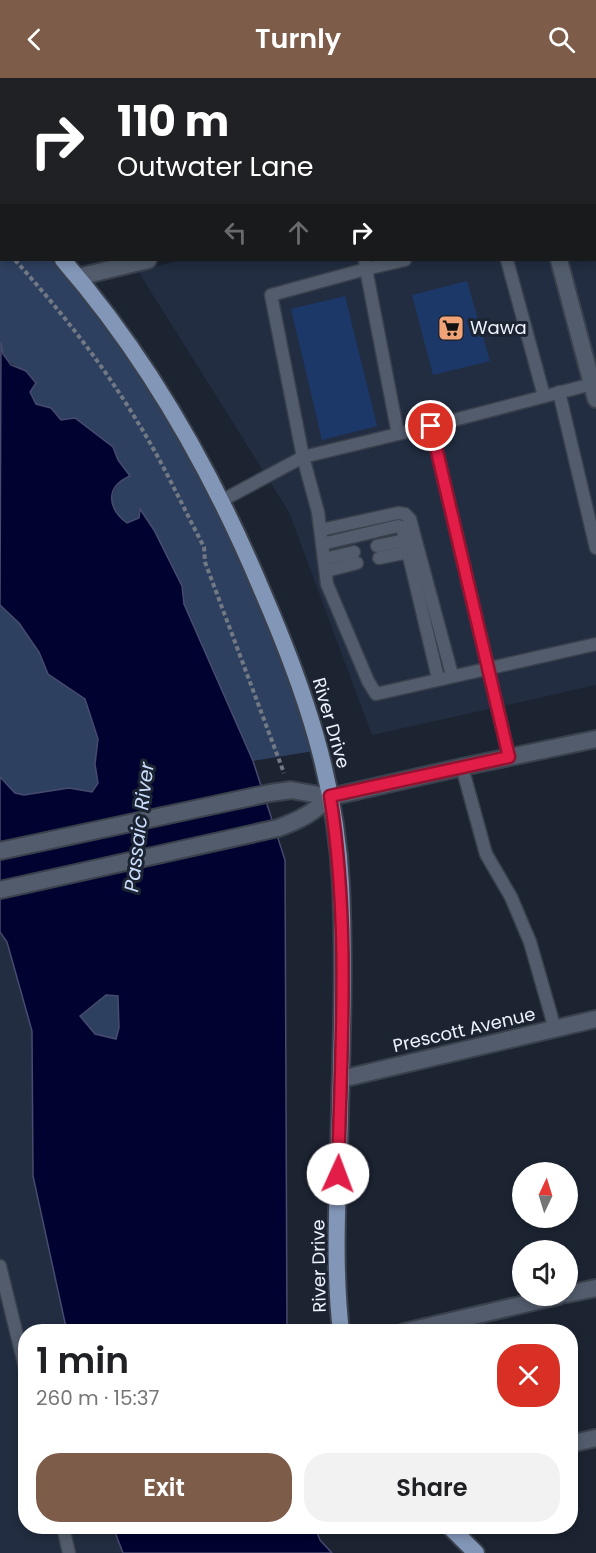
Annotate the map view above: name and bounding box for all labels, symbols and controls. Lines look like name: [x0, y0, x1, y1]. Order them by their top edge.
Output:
text: Turnly: [255, 20, 341, 57]
icon: back: [18, 23, 51, 56]
icon: search: [545, 23, 578, 56]
text: 110 m: [117, 92, 229, 151]
icon: right: [18, 102, 96, 180]
text: Outwater Lane: [117, 148, 314, 185]
icon: left: [219, 216, 252, 249]
icon: ahead: [282, 216, 315, 249]
icon: right: [345, 216, 378, 249]
supermarket icon: Wawa: [436, 313, 466, 343]
place label: Wawa: [470, 315, 527, 340]
pin: [405, 400, 456, 451]
icon: arrive: [414, 409, 447, 442]
street label: River Drive: [307, 675, 356, 771]
water label: Passaic River: [117, 760, 161, 894]
street label: Prescott Avenue: [390, 1001, 538, 1058]
position arrow: [306, 1142, 370, 1206]
north arrow: [512, 1162, 578, 1228]
map controls: [512, 1162, 578, 1306]
street label: River Drive: [305, 1219, 332, 1313]
button: sound: [512, 1240, 578, 1306]
text: 1 min: [36, 1335, 129, 1386]
button: close: [497, 1344, 560, 1407]
text: 260 m · 15:37: [36, 1384, 160, 1412]
button: Exit: [36, 1453, 292, 1522]
button: Share: [304, 1453, 560, 1522]

